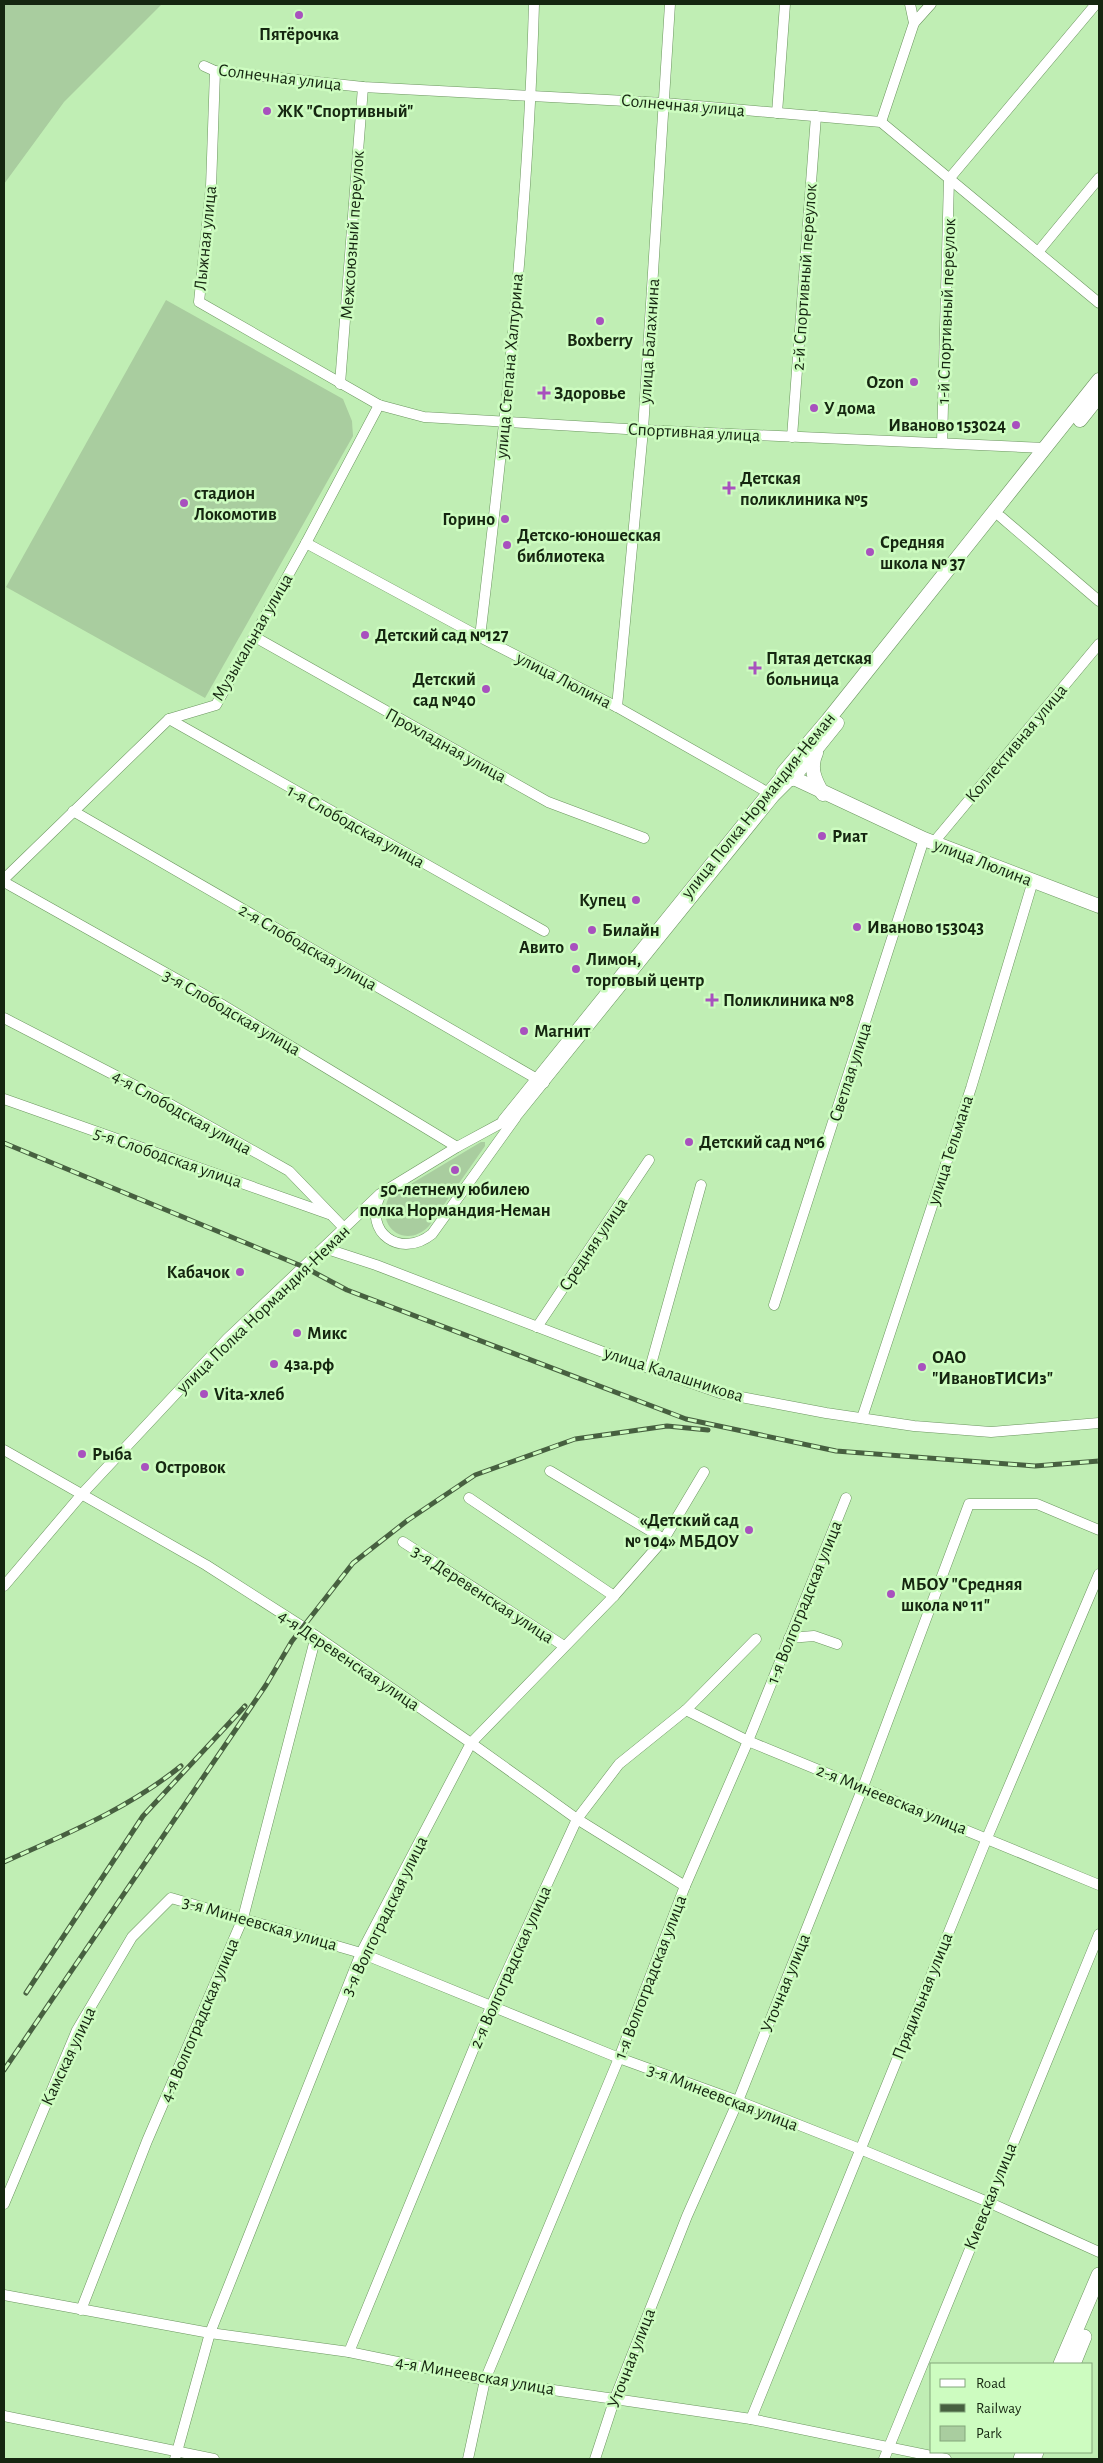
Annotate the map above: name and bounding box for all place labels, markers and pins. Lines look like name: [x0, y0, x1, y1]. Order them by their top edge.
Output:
marker: Пятёрочка: [293, 9, 305, 21]
place label: Пятёрочка: [259, 26, 340, 44]
place label: ЖК "Спортивный": [277, 103, 413, 121]
marker: ЖК "Спортивный": [261, 105, 273, 117]
marker: Boxberry: [594, 315, 606, 327]
place label: Boxberry: [567, 332, 634, 350]
place label: Ozon: [867, 374, 904, 392]
marker: Ozon: [908, 376, 920, 388]
place label: Здоровье: [554, 385, 626, 403]
marker: Здоровье: [538, 387, 550, 399]
place label: У дома: [824, 400, 876, 418]
marker: У дома: [808, 402, 820, 414]
place label: Иваново 153024: [888, 417, 1006, 435]
marker: Иваново 153024: [1010, 419, 1022, 431]
place label: Детская поликлиника №5: [740, 470, 868, 509]
marker: Детская поликлиника №5: [722, 481, 736, 495]
place label: стадион Локомотив: [194, 485, 277, 524]
marker: стадион Локомотив: [178, 497, 190, 509]
place label: Горино: [442, 511, 495, 529]
marker: Горино: [499, 513, 511, 525]
place label: Детско-юношеская библиотека: [517, 527, 661, 566]
place label: Средняя школа № 37: [880, 534, 966, 573]
marker: Детско-юношеская библиотека: [501, 539, 513, 551]
marker: Средняя школа № 37: [864, 546, 876, 558]
place label: Детский сад №127: [375, 627, 509, 645]
marker: Детский сад №127: [359, 629, 371, 641]
place label: Пятая детская больница: [766, 650, 872, 689]
marker: Пятая детская больница: [748, 661, 762, 675]
place label: Детский сад №40: [412, 671, 476, 710]
marker: Детский сад №40: [480, 683, 492, 695]
place label: Риат: [832, 828, 868, 846]
marker: Риат: [816, 830, 828, 842]
place label: Купец: [579, 892, 626, 910]
marker: Купец: [630, 894, 642, 906]
place label: Иваново 153043: [867, 919, 984, 937]
marker: Иваново 153043: [851, 921, 863, 933]
place label: Билайн: [602, 922, 660, 940]
marker: Билайн: [586, 924, 598, 936]
place label: Авито: [519, 939, 564, 957]
marker: Авито: [568, 941, 580, 953]
place label: Лимон, торговый центр: [585, 951, 704, 990]
marker: Лимон, торговый центр: [570, 963, 582, 975]
place label: Поликлиника №8: [723, 992, 854, 1010]
marker: Поликлиника №8: [705, 993, 719, 1007]
place label: Магнит: [534, 1023, 591, 1041]
marker: Магнит: [518, 1025, 530, 1037]
place label: Детский сад №16: [699, 1134, 825, 1152]
marker: Детский сад №16: [683, 1136, 695, 1148]
marker: 50-летнему юбилею полка Нормандия-Неман: [449, 1164, 461, 1176]
place label: 50-летнему юбилею полка Нормандия-Неман: [359, 1181, 551, 1220]
place label: Кабачок: [167, 1264, 230, 1282]
marker: Кабачок: [234, 1266, 246, 1278]
place label: Микс: [307, 1325, 347, 1343]
marker: Микс: [291, 1327, 303, 1339]
place label: ОАО "ИвановТИСИз": [932, 1349, 1053, 1388]
place label: 4за.рф: [284, 1356, 334, 1374]
marker: 4за.рф: [268, 1358, 280, 1370]
marker: ОАО "ИвановТИСИз": [916, 1361, 928, 1373]
place label: Vita-хлеб: [214, 1386, 284, 1404]
marker: Vita-хлеб: [198, 1388, 210, 1400]
place label: Рыба: [92, 1446, 132, 1464]
marker: Рыба: [76, 1448, 88, 1460]
place label: Островок: [155, 1459, 226, 1477]
marker: Островок: [139, 1461, 151, 1473]
place label: «Детский сад № 104» МБДОУ: [625, 1512, 739, 1551]
marker: «Детский сад № 104» МБДОУ: [743, 1524, 755, 1536]
place label: МБОУ "Средняя школа № 11": [901, 1576, 1022, 1615]
marker: МБОУ "Средняя школа № 11": [885, 1588, 897, 1600]

